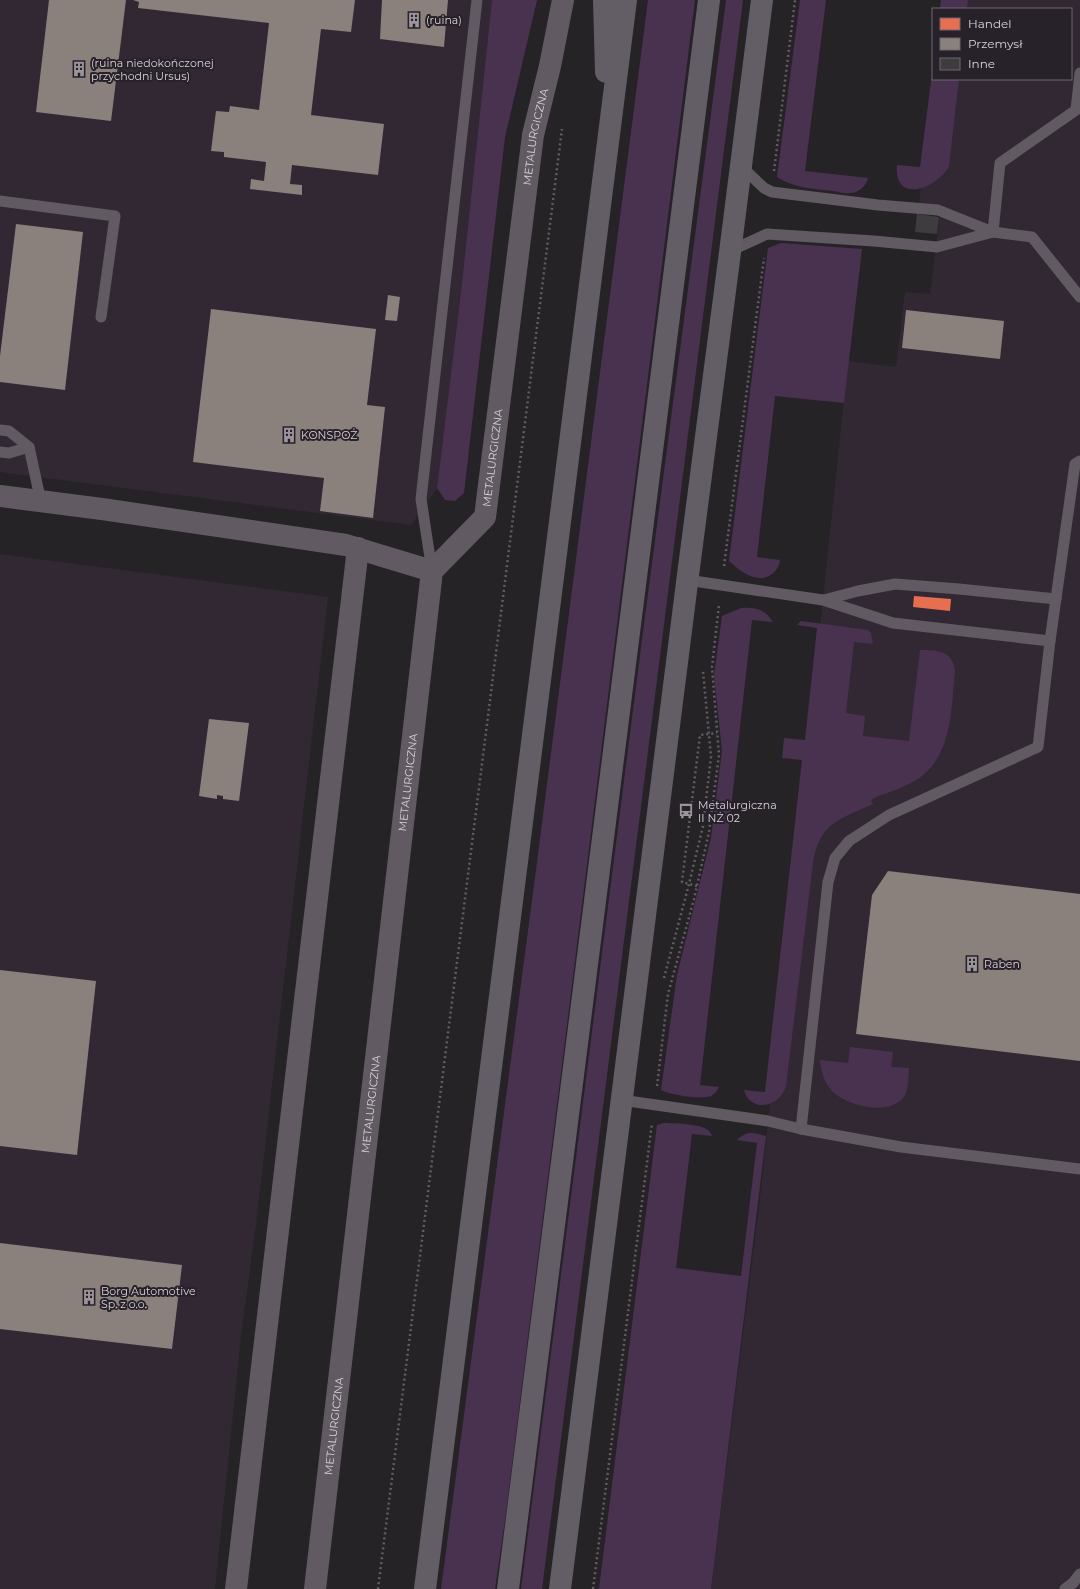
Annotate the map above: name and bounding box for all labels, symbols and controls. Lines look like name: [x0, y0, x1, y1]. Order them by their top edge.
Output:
legend: [932, 8, 1072, 80]
building icon: (ruina): [405, 11, 423, 29]
place label: (ruina): [426, 13, 462, 27]
text: Handel: [968, 16, 1012, 31]
text: Przemysł: [968, 36, 1023, 51]
place label: (ruina niedokończonej przychodni Ursus): [91, 56, 214, 83]
text: Inne: [968, 56, 995, 71]
building icon: (ruina niedokończonej przychodni Ursus): [70, 60, 88, 78]
street label: METALURGICZNA: [520, 87, 551, 186]
street label: METALURGICZNA: [479, 408, 506, 508]
building icon: KONSPOŻ: [280, 426, 298, 444]
place label: KONSPOŻ: [301, 428, 358, 442]
street label: METALURGICZNA: [395, 733, 420, 832]
place label: Metalurgiczna II NŻ 02: [698, 798, 777, 825]
bus stop icon: Metalurgiczna II NŻ 02: [677, 802, 695, 820]
building icon: Raben: [963, 955, 981, 973]
place label: Raben: [984, 957, 1020, 971]
street label: METALURGICZNA: [358, 1054, 383, 1154]
place label: Borg Automotive Sp. z o.o.: [101, 1284, 196, 1311]
building icon: Borg Automotive Sp. z o.o.: [80, 1288, 98, 1306]
street label: METALURGICZNA: [321, 1376, 346, 1476]

